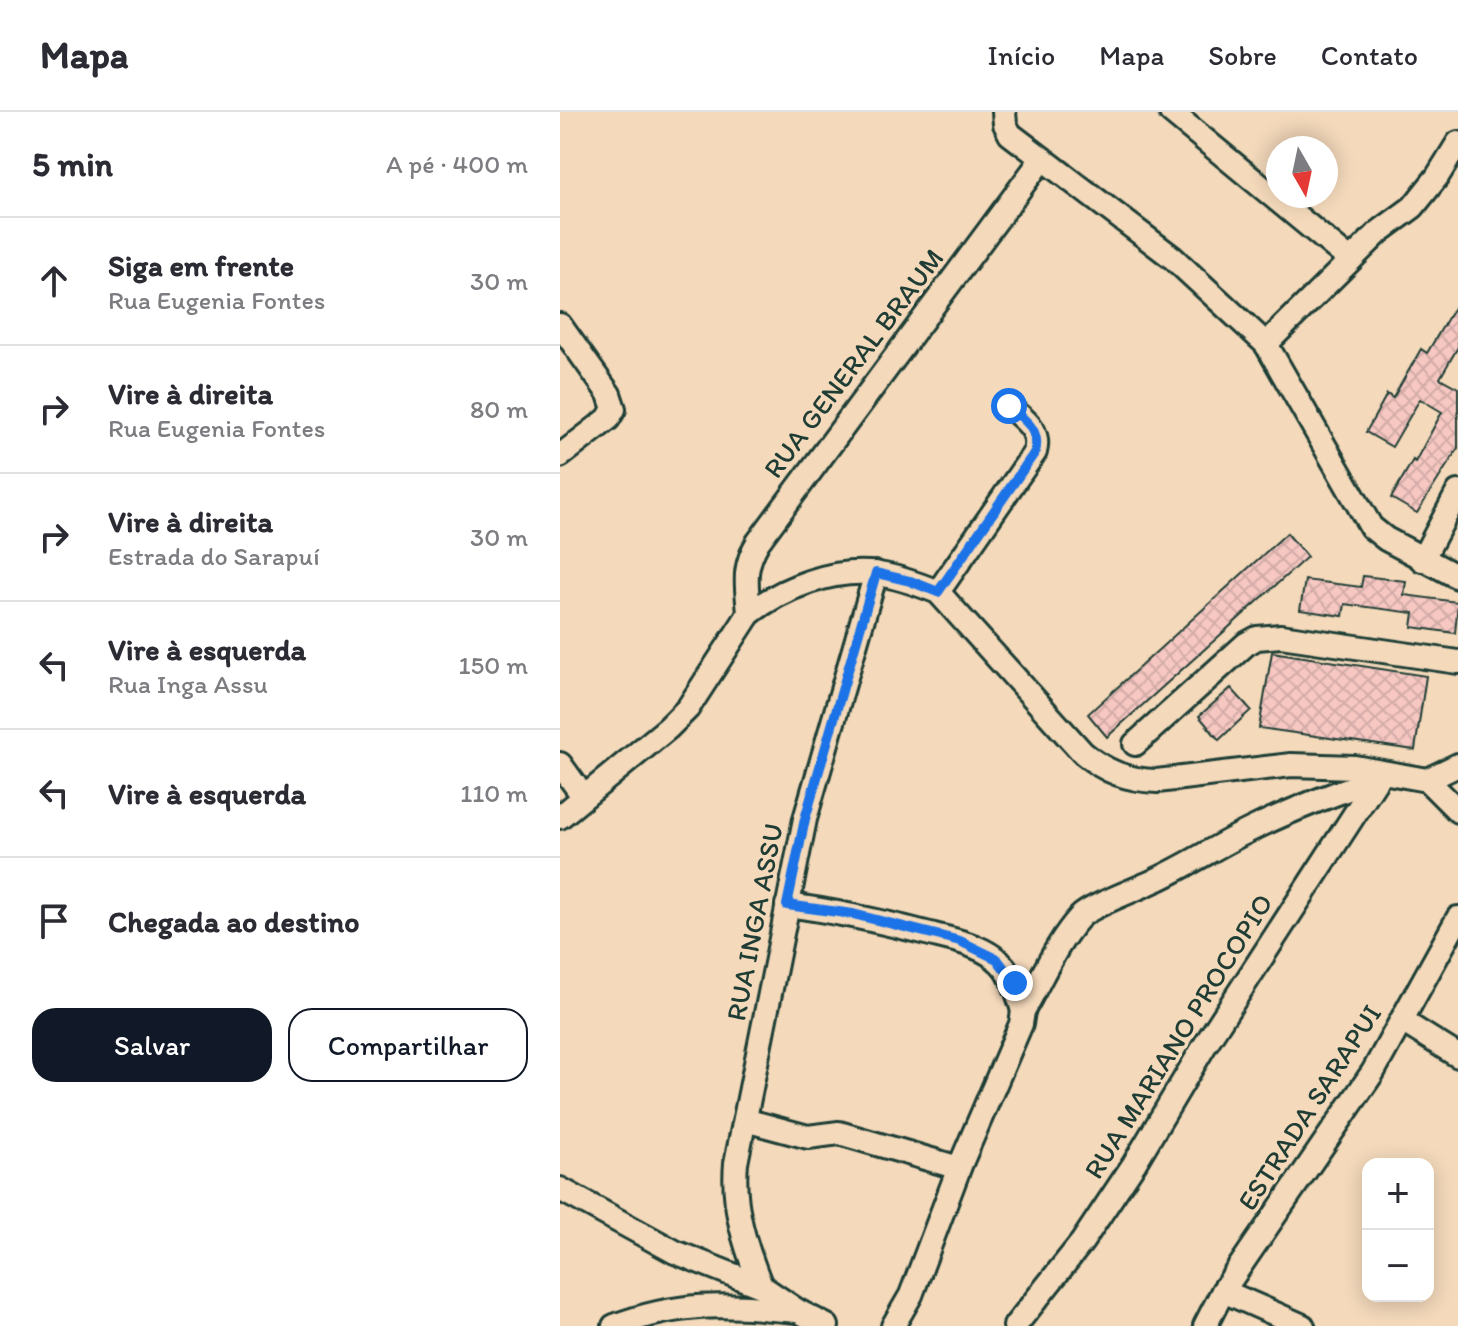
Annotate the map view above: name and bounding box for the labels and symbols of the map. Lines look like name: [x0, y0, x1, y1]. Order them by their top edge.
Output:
north arrow: [1266, 136, 1338, 208]
street label: RUA GENERAL BRAUM: [756, 242, 950, 484]
route start: [991, 388, 1027, 424]
street label: RUA INGA ASSU: [718, 820, 790, 1024]
street label: RUA MARIANO PROCOPIO: [1076, 887, 1280, 1185]
route end: [997, 965, 1033, 1001]
street label: ESTRADA SARAPUI: [1230, 998, 1388, 1216]

